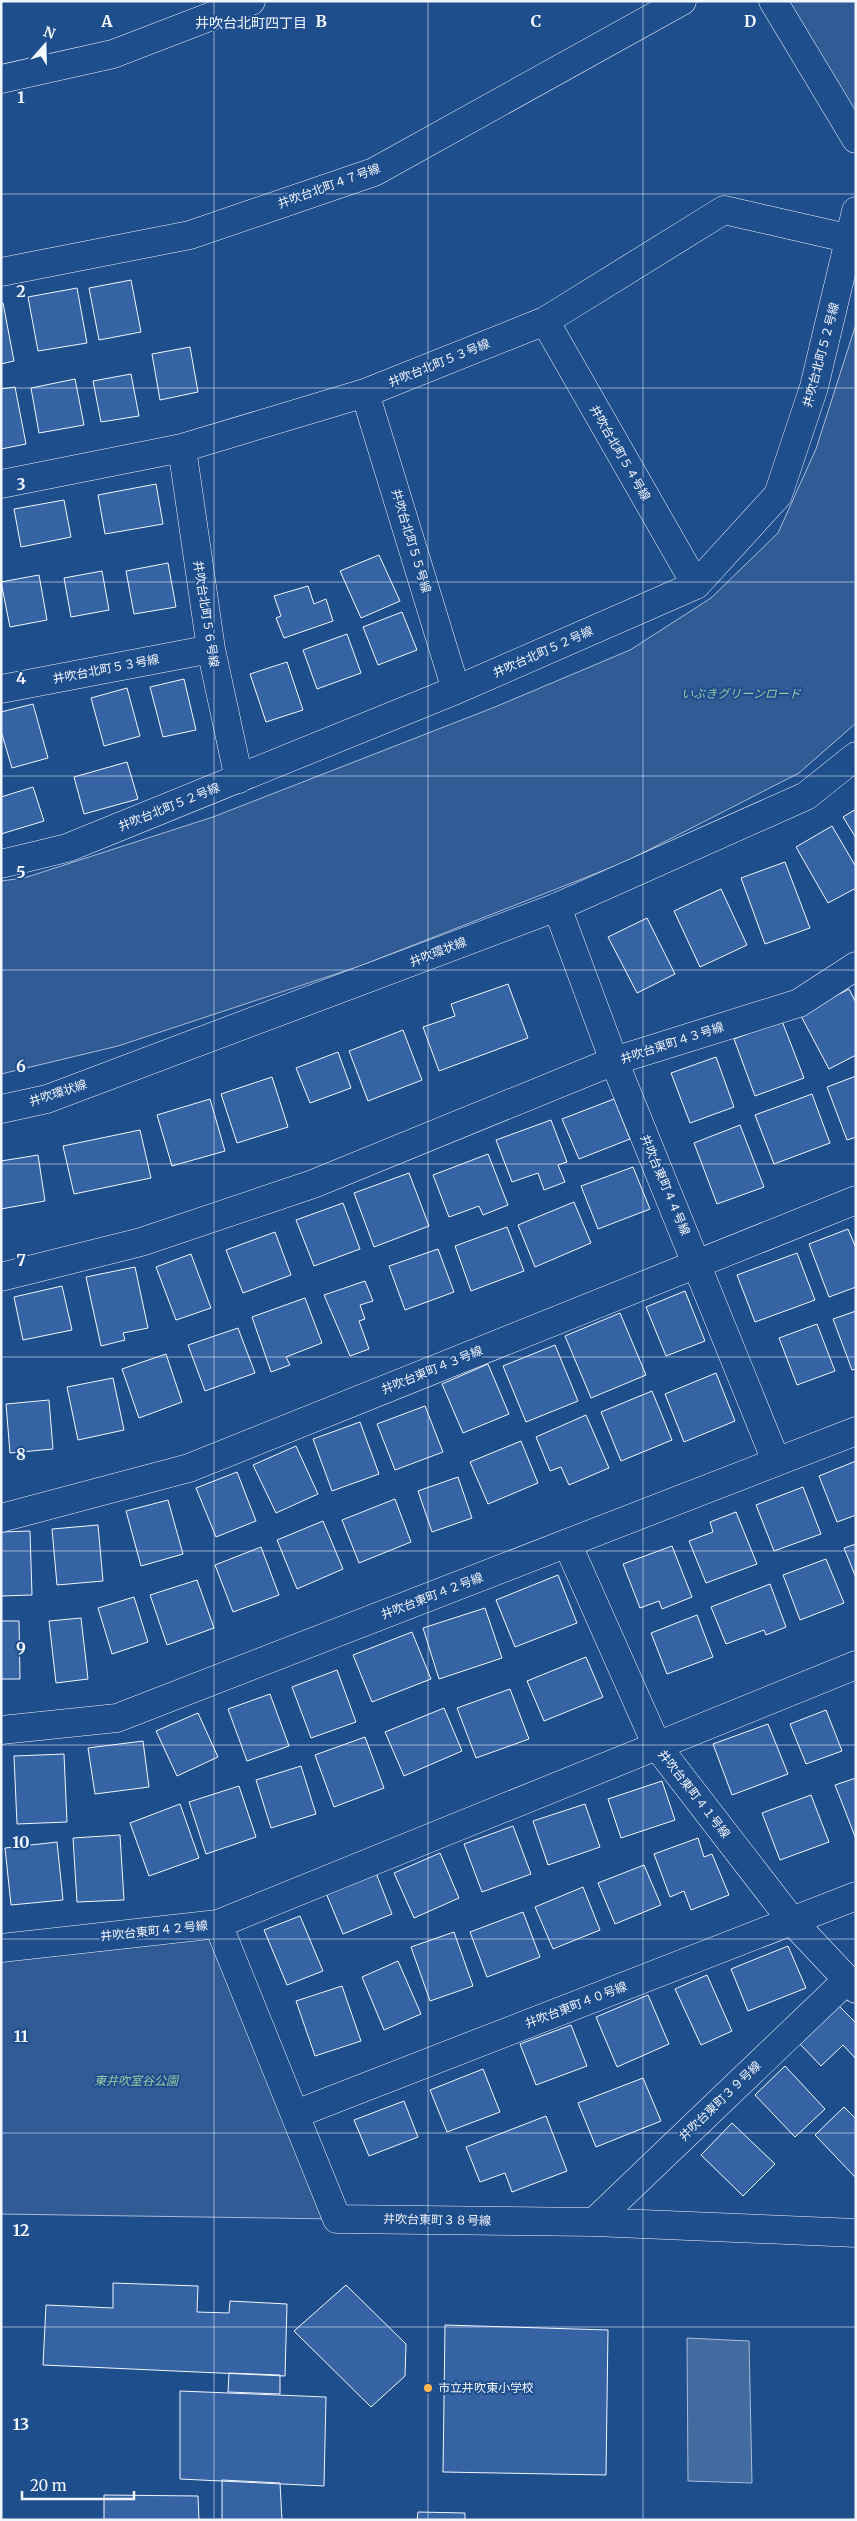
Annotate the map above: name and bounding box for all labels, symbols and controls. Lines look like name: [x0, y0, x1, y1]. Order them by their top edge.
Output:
text: A: [100, 11, 113, 31]
text: B: [315, 11, 327, 31]
text: C: [531, 11, 541, 31]
text: D: [744, 11, 756, 31]
district label: 井吹台北町四丁目: [195, 14, 307, 32]
north arrow: [20, 20, 70, 70]
text: N: [41, 22, 58, 43]
text: 1: [17, 87, 25, 107]
street label: 井吹台北町４７号線: [276, 160, 382, 211]
text: 2: [16, 281, 26, 301]
street label: 井吹台北町５２号線: [799, 301, 842, 409]
street label: 井吹台北町５３号線: [386, 335, 492, 390]
street label: 井吹台北町５４号線: [587, 402, 654, 503]
text: 3: [16, 474, 26, 494]
street label: 井吹台北町５５号線: [389, 487, 434, 595]
street label: 井吹台北町５６号線: [191, 559, 222, 668]
street label: 井吹台北町５２号線: [490, 623, 595, 680]
street label: 井吹台北町５３号線: [51, 651, 160, 686]
text: 4: [16, 668, 26, 688]
park label: いぶきグリーンロード: [681, 686, 802, 701]
street label: 井吹台北町５２号線: [116, 779, 222, 834]
text: 5: [16, 862, 26, 882]
street label: 井吹環状線: [407, 934, 469, 969]
street label: 井吹台東町４３号線: [618, 1019, 726, 1066]
text: 6: [16, 1056, 26, 1076]
street label: 井吹環状線: [27, 1076, 89, 1109]
street label: 井吹台東町４４号線: [637, 1132, 693, 1237]
text: 7: [16, 1250, 26, 1270]
street label: 井吹台東町４３号線: [379, 1342, 485, 1397]
text: 8: [16, 1444, 26, 1464]
street label: 井吹台東町４２号線: [379, 1569, 485, 1622]
text: 9: [16, 1638, 26, 1658]
street label: 井吹台東町４１号線: [655, 1747, 734, 1841]
text: 10: [12, 1832, 30, 1852]
street label: 井吹台東町４２号線: [99, 1917, 208, 1944]
street label: 井吹台東町４０号線: [523, 1978, 629, 2031]
text: 11: [14, 2026, 29, 2046]
street label: 井吹台東町３９号線: [676, 2058, 764, 2144]
park label: 東井吹室谷公園: [94, 2073, 180, 2088]
street label: 井吹台東町３８号線: [383, 2211, 491, 2228]
text: 12: [13, 2220, 29, 2240]
place label: 市立井吹東小学校: [438, 2380, 534, 2395]
marker: 市立井吹東小学校: [422, 2382, 434, 2394]
text: 13: [13, 2414, 29, 2434]
scale bar: [22, 2468, 135, 2500]
text: 20 m: [30, 2476, 67, 2495]

